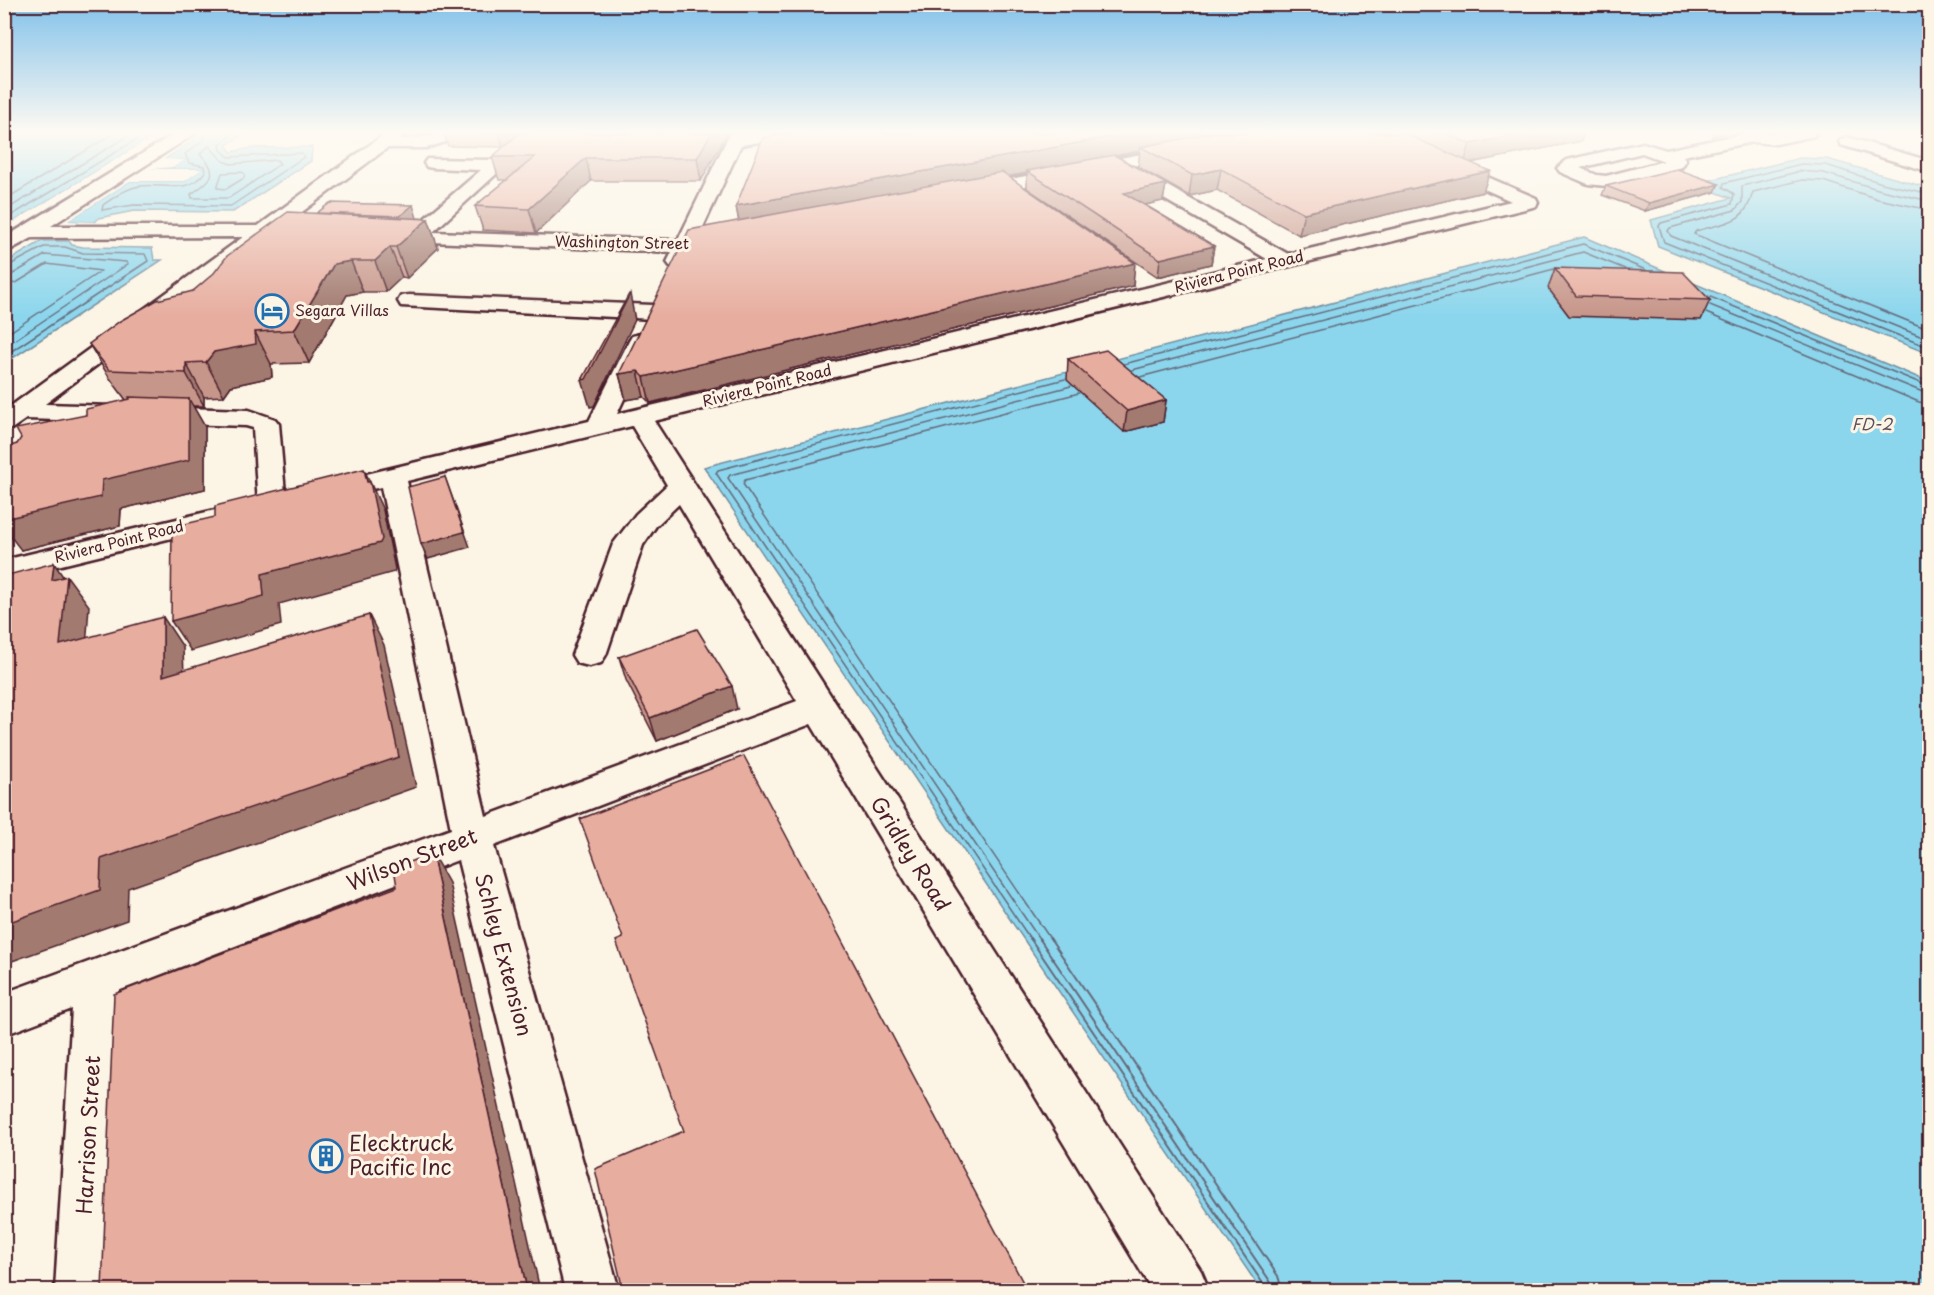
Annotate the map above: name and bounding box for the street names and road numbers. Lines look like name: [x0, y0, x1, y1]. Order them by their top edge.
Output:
street label: Washington Street: [555, 229, 689, 254]
street label: Riviera Point Road: [1171, 243, 1306, 298]
street label: Riviera Point Road: [699, 357, 834, 412]
street label: Riviera Point Road: [51, 513, 186, 568]
street label: Gridley Road: [864, 789, 960, 917]
street label: Wilson Street: [341, 819, 481, 898]
street label: Schley Extension: [468, 869, 542, 1040]
street label: Harrison Street: [67, 1055, 107, 1215]

